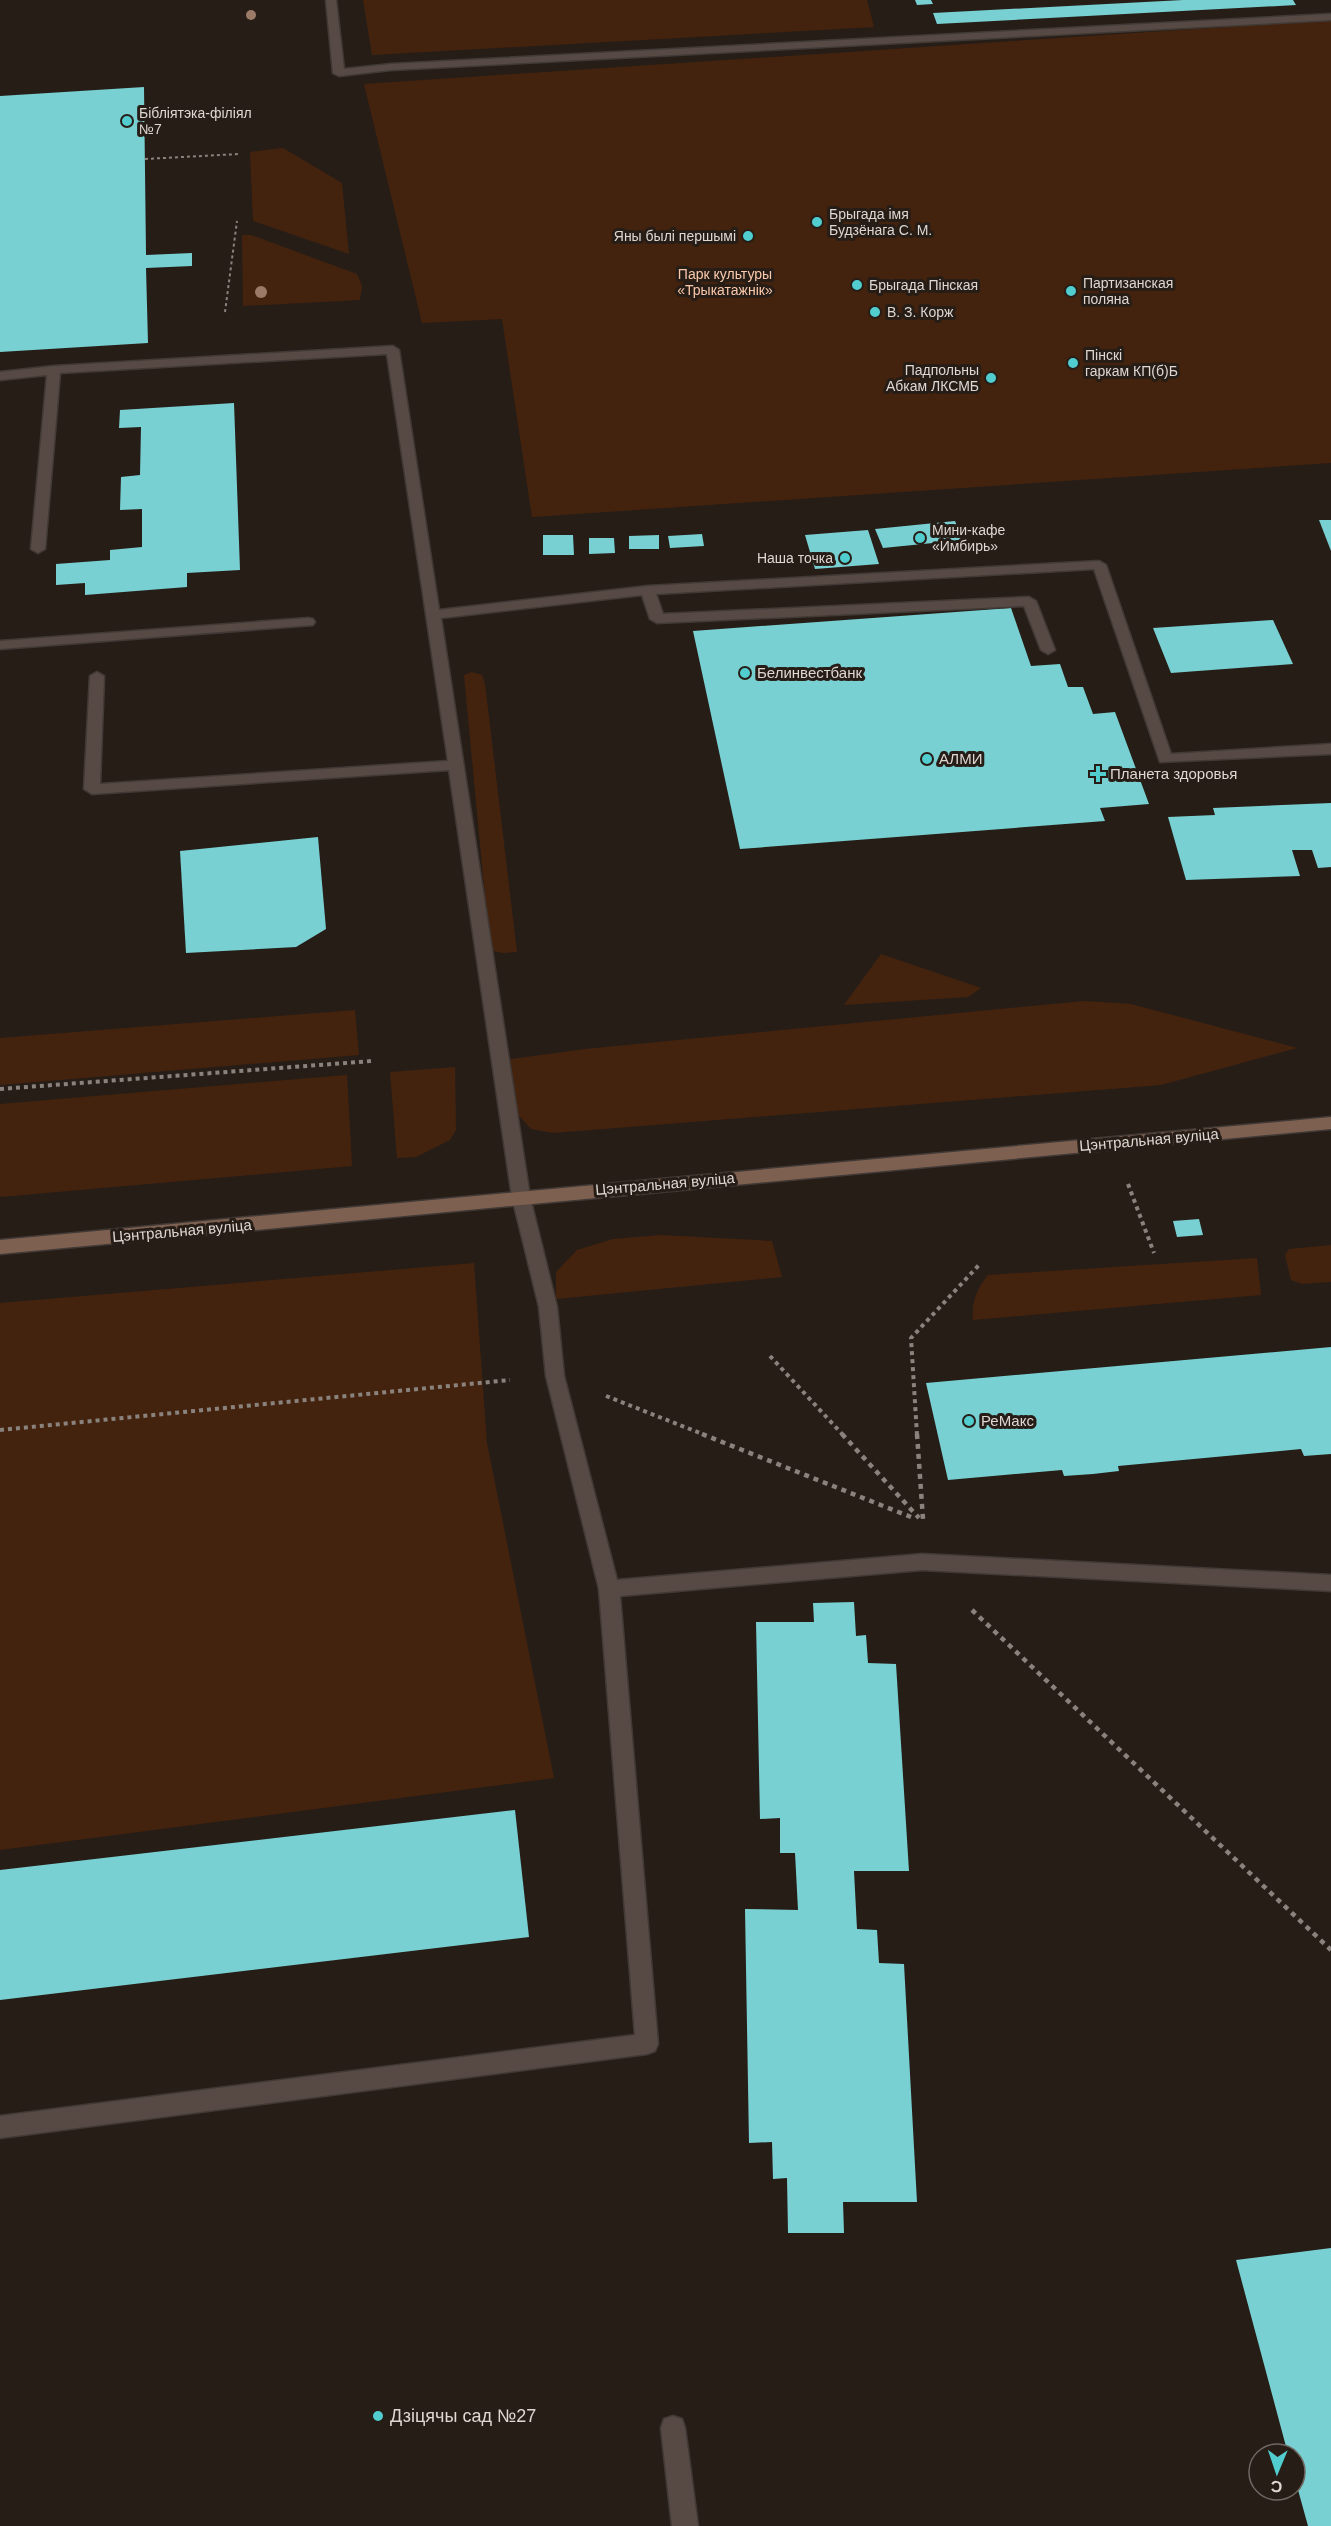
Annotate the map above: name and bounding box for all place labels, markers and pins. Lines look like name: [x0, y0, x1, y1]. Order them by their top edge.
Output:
place label: Бібліятэка-філіял №7: [139, 105, 252, 137]
marker: Бібліятэка-філіял №7: [120, 114, 134, 128]
place label: Брыгада імя Будзёнага С. М.: [829, 206, 932, 238]
marker: Брыгада імя Будзёнага С. М.: [810, 215, 824, 229]
place label: Яны былі першымі: [614, 228, 736, 244]
marker: Яны былі першымі: [741, 229, 755, 243]
place label: Партизанская поляна: [1083, 275, 1173, 307]
place label: Брыгада Пінская: [869, 277, 978, 293]
marker: Брыгада Пінская: [850, 278, 864, 292]
marker: Партизанская поляна: [1064, 284, 1078, 298]
place label: В. З. Корж: [887, 304, 954, 320]
marker: В. З. Корж: [868, 305, 882, 319]
place label: Пінскі гаркам КП(б)Б: [1085, 347, 1178, 379]
marker: Пінскі гаркам КП(б)Б: [1066, 356, 1080, 370]
place label: Падпольны Абкам ЛКСМБ: [886, 362, 979, 394]
marker: Падпольны Абкам ЛКСМБ: [984, 371, 998, 385]
place label: Мини-кафе «Имбирь»: [932, 522, 1005, 554]
marker: Мини-кафе «Имбирь»: [913, 531, 927, 545]
place label: Наша точка: [757, 550, 833, 566]
marker: Наша точка: [838, 551, 852, 565]
place label: Белинвестбанк: [757, 664, 862, 681]
marker: Белинвестбанк: [738, 666, 752, 680]
place label: АЛМИ: [939, 750, 982, 767]
marker: АЛМИ: [920, 752, 934, 766]
place label: Планета здоровья: [1110, 765, 1237, 782]
marker: Планета здоровья: [1091, 767, 1105, 781]
place label: РеМакс: [981, 1412, 1034, 1429]
marker: РеМакс: [962, 1414, 976, 1428]
place label: Дзіцячы сад №27: [390, 2406, 536, 2426]
marker: Дзіцячы сад №27: [371, 2409, 385, 2423]

